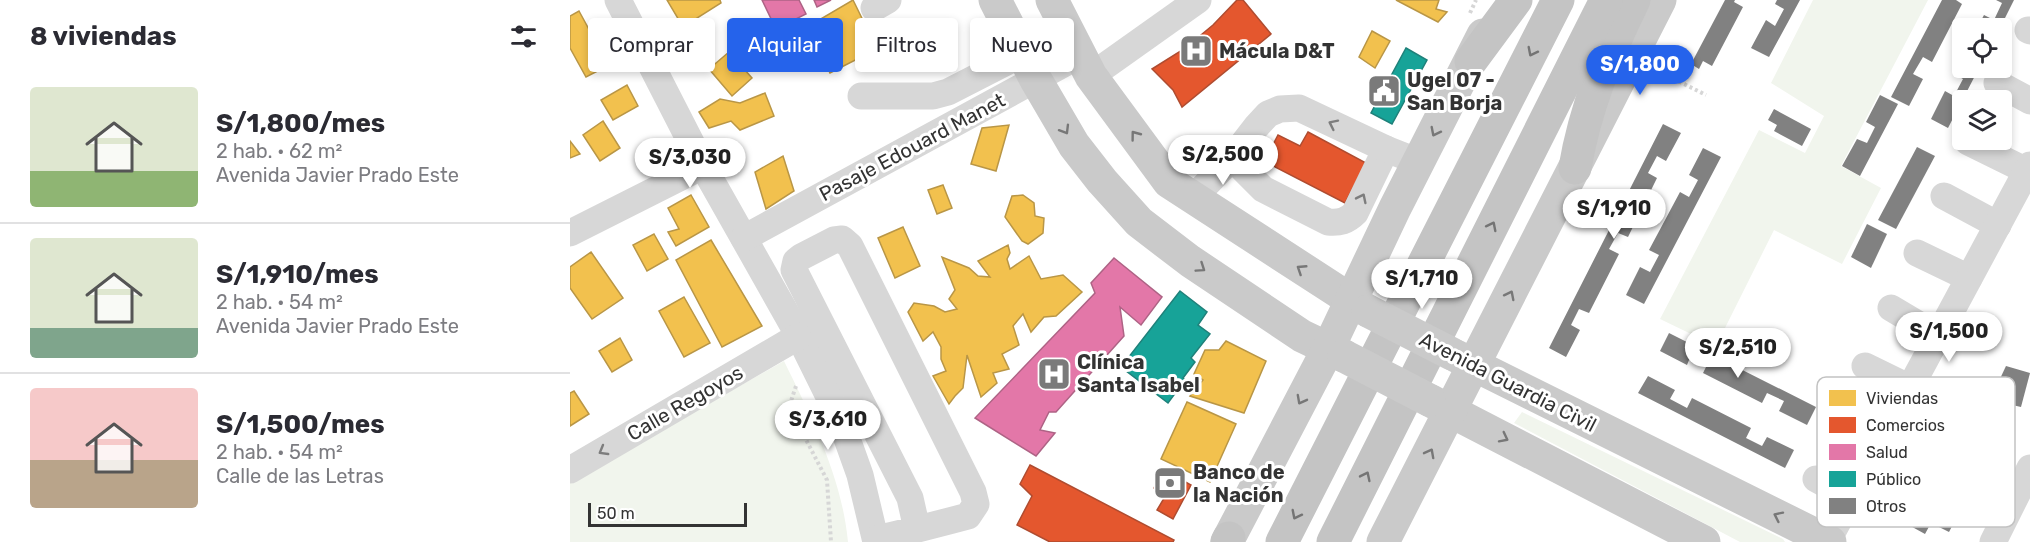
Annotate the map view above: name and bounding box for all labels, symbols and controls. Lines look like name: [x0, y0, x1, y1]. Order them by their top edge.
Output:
chip: Comprar: [588, 18, 715, 72]
chip: Alquilar: [727, 18, 843, 72]
chip: Filtros: [855, 18, 958, 72]
chip: Nuevo: [970, 18, 1074, 72]
map controls: [1952, 18, 2012, 150]
button: locate: [1952, 18, 2012, 78]
icon: filters: [507, 20, 540, 53]
text: 8 viviendas: [30, 21, 177, 52]
hospital icon: Mácula D&T: [1178, 33, 1214, 69]
place label: Mácula D&T: [1219, 39, 1335, 63]
pin: S/1,800: [1585, 45, 1695, 96]
one-way arrow: [1528, 46, 1539, 57]
text: S/1,800: [1600, 52, 1680, 76]
place label: Ugel 07 - San Borja: [1407, 68, 1502, 115]
public building icon: Ugel 07 - San Borja: [1366, 73, 1402, 109]
street label: Pasaje Edouard Manet: [815, 88, 1009, 206]
button: layers: [1952, 90, 2012, 150]
text: S/1,800/mes: [216, 108, 385, 139]
icon: home: [78, 111, 150, 183]
one-way arrow: [1329, 119, 1340, 131]
one-way arrow: [1058, 124, 1070, 134]
one-way arrow: [1431, 125, 1442, 136]
one-way arrow: [1131, 131, 1142, 142]
pin: S/2,500: [1168, 135, 1278, 186]
pin: S/3,030: [635, 138, 745, 189]
text: 2 hab. · 62 m²: [216, 139, 342, 163]
text: S/2,500: [1182, 142, 1264, 166]
text: S/3,030: [649, 145, 731, 169]
text: Avenida Javier Prado Este: [216, 163, 459, 187]
pin: S/1,910: [1559, 189, 1669, 240]
one-way arrow: [1355, 193, 1366, 204]
text: S/1,910: [1577, 196, 1651, 220]
one-way arrow: [1484, 222, 1496, 233]
text: S/1,910/mes: [216, 259, 379, 290]
pin: S/1,710: [1367, 259, 1477, 310]
one-way arrow: [1194, 261, 1205, 272]
icon: home: [78, 262, 150, 334]
one-way arrow: [1297, 265, 1308, 276]
text: S/1,710: [1385, 266, 1459, 290]
text: 2 hab. · 54 m²: [216, 290, 343, 314]
one-way arrow: [1503, 291, 1514, 301]
pin: S/1,500: [1894, 312, 2004, 363]
text: Avenida Javier Prado Este: [216, 314, 459, 338]
text: S/1,500: [1909, 319, 1989, 343]
street label: Avenida Guardia Civil: [1416, 327, 1600, 437]
pin: S/2,510: [1683, 328, 1793, 379]
text: S/2,510: [1699, 335, 1777, 359]
place label: Clínica Santa Isabel: [1077, 350, 1200, 397]
hospital icon: Clínica Santa Isabel: [1036, 356, 1072, 392]
street label: Calle Regoyos: [623, 360, 747, 446]
legend: [1817, 377, 2015, 527]
text: Viviendas: [1866, 389, 1938, 408]
one-way arrow: [1297, 394, 1308, 405]
pin: S/3,610: [773, 400, 883, 451]
text: S/3,610: [789, 407, 867, 431]
text: S/1,500/mes: [216, 409, 385, 440]
icon: home: [78, 412, 150, 484]
text: Comercios: [1866, 416, 1945, 435]
one-way arrow: [1497, 431, 1508, 442]
text: 2 hab. · 54 m²: [216, 440, 343, 464]
one-way arrow: [599, 443, 609, 455]
text: Salud: [1866, 443, 1908, 462]
one-way arrow: [1423, 449, 1434, 459]
place label: Banco de la Nación: [1193, 460, 1285, 507]
text: Calle de las Letras: [216, 464, 384, 488]
bank icon: Banco de la Nación: [1152, 465, 1188, 501]
text: Público: [1866, 470, 1921, 489]
one-way arrow: [1359, 471, 1371, 482]
text: Otros: [1866, 497, 1906, 516]
scale bar: [588, 500, 747, 528]
text: 50 m: [597, 504, 635, 523]
one-way arrow: [1292, 509, 1303, 520]
one-way arrow: [1773, 512, 1784, 524]

